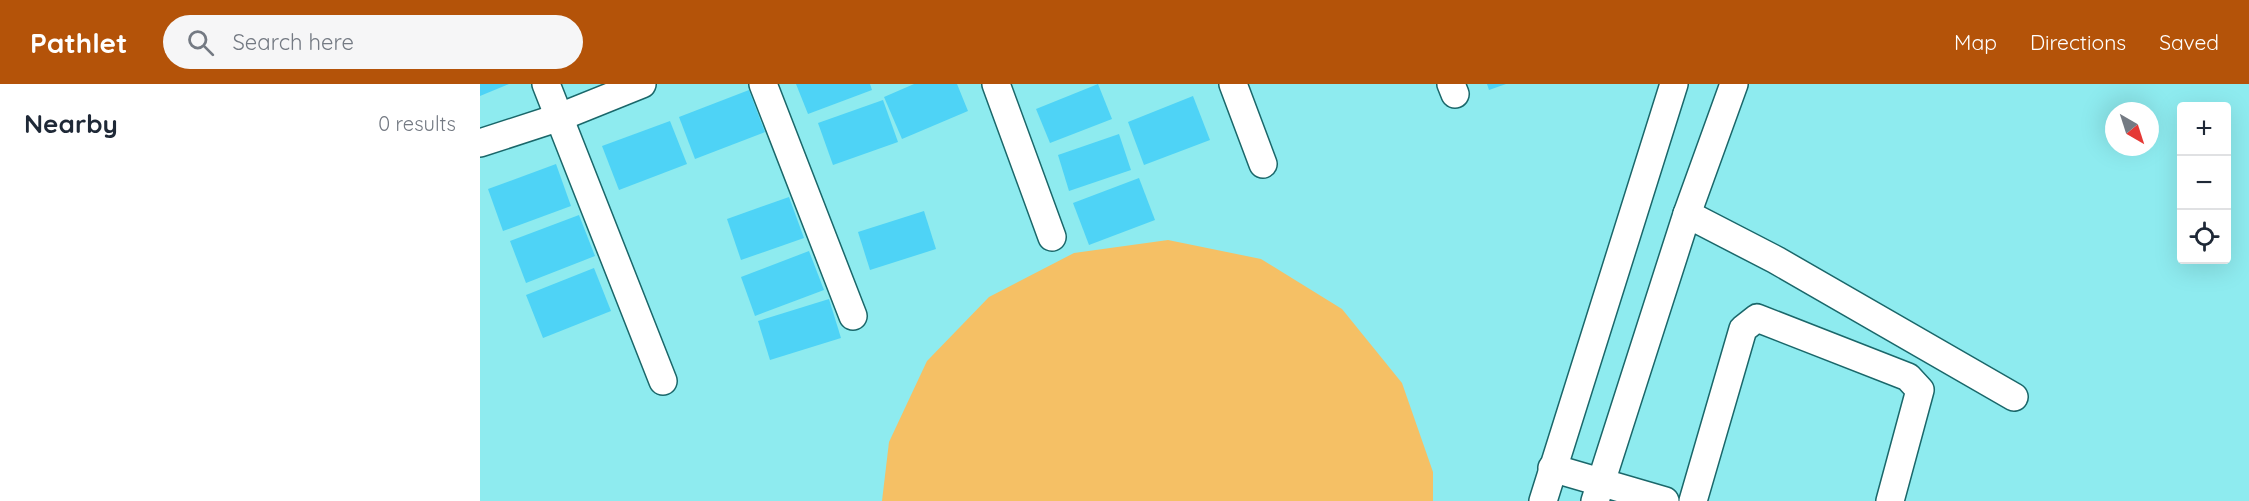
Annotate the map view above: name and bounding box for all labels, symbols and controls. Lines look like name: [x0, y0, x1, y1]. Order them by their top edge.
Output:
search box: [163, 15, 583, 69]
text: Pathlet: [30, 25, 127, 60]
icon: search: [184, 26, 217, 59]
text: Search here: [232, 28, 354, 56]
text: Map: [1954, 29, 1997, 55]
text: Directions: [2030, 29, 2126, 55]
text: Saved: [2159, 29, 2219, 55]
north arrow: [2105, 102, 2159, 156]
map controls: [2177, 102, 2231, 264]
button: +: [2177, 102, 2231, 156]
text: Nearby: [24, 107, 118, 140]
text: 0 results: [378, 111, 456, 136]
button: −: [2177, 156, 2231, 210]
button: locate: [2177, 210, 2231, 264]

